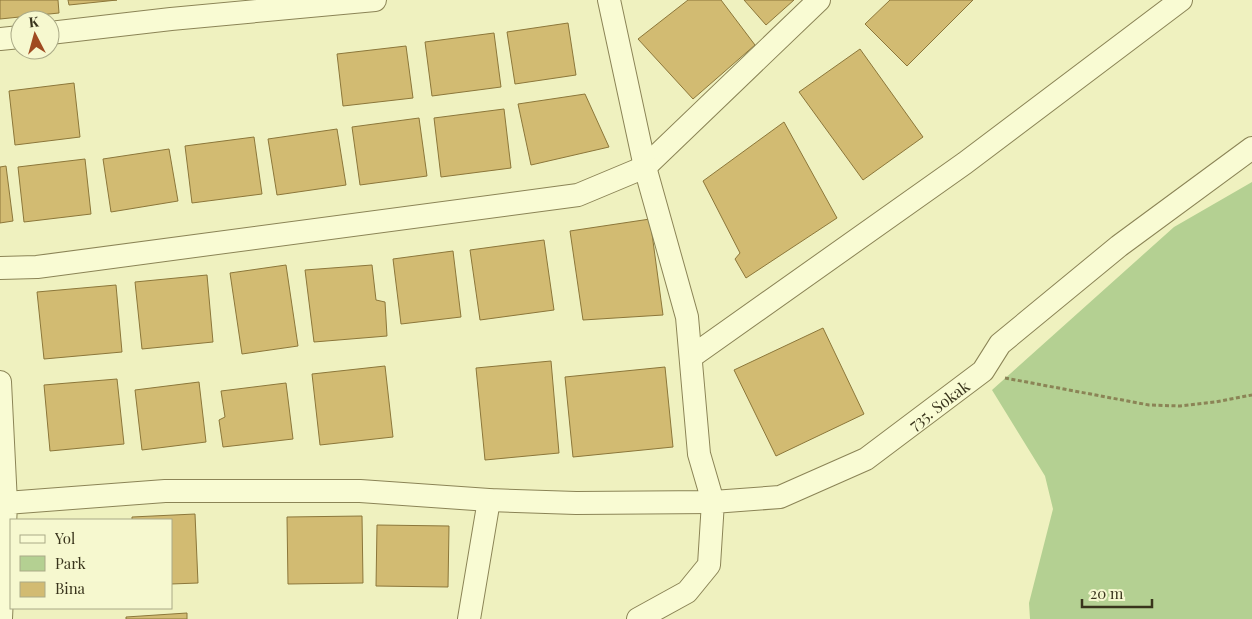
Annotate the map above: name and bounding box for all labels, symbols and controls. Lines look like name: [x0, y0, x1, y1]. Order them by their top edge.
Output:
north arrow: [10, 10, 60, 60]
text: K: [28, 11, 41, 32]
street label: 735. Sokak: [904, 375, 973, 434]
legend: [10, 519, 172, 609]
text: Yol: [54, 528, 75, 548]
text: Park: [55, 553, 87, 573]
scale bar: [1082, 576, 1152, 608]
text: Bina: [55, 578, 86, 598]
text: 20 m: [1090, 583, 1124, 603]

